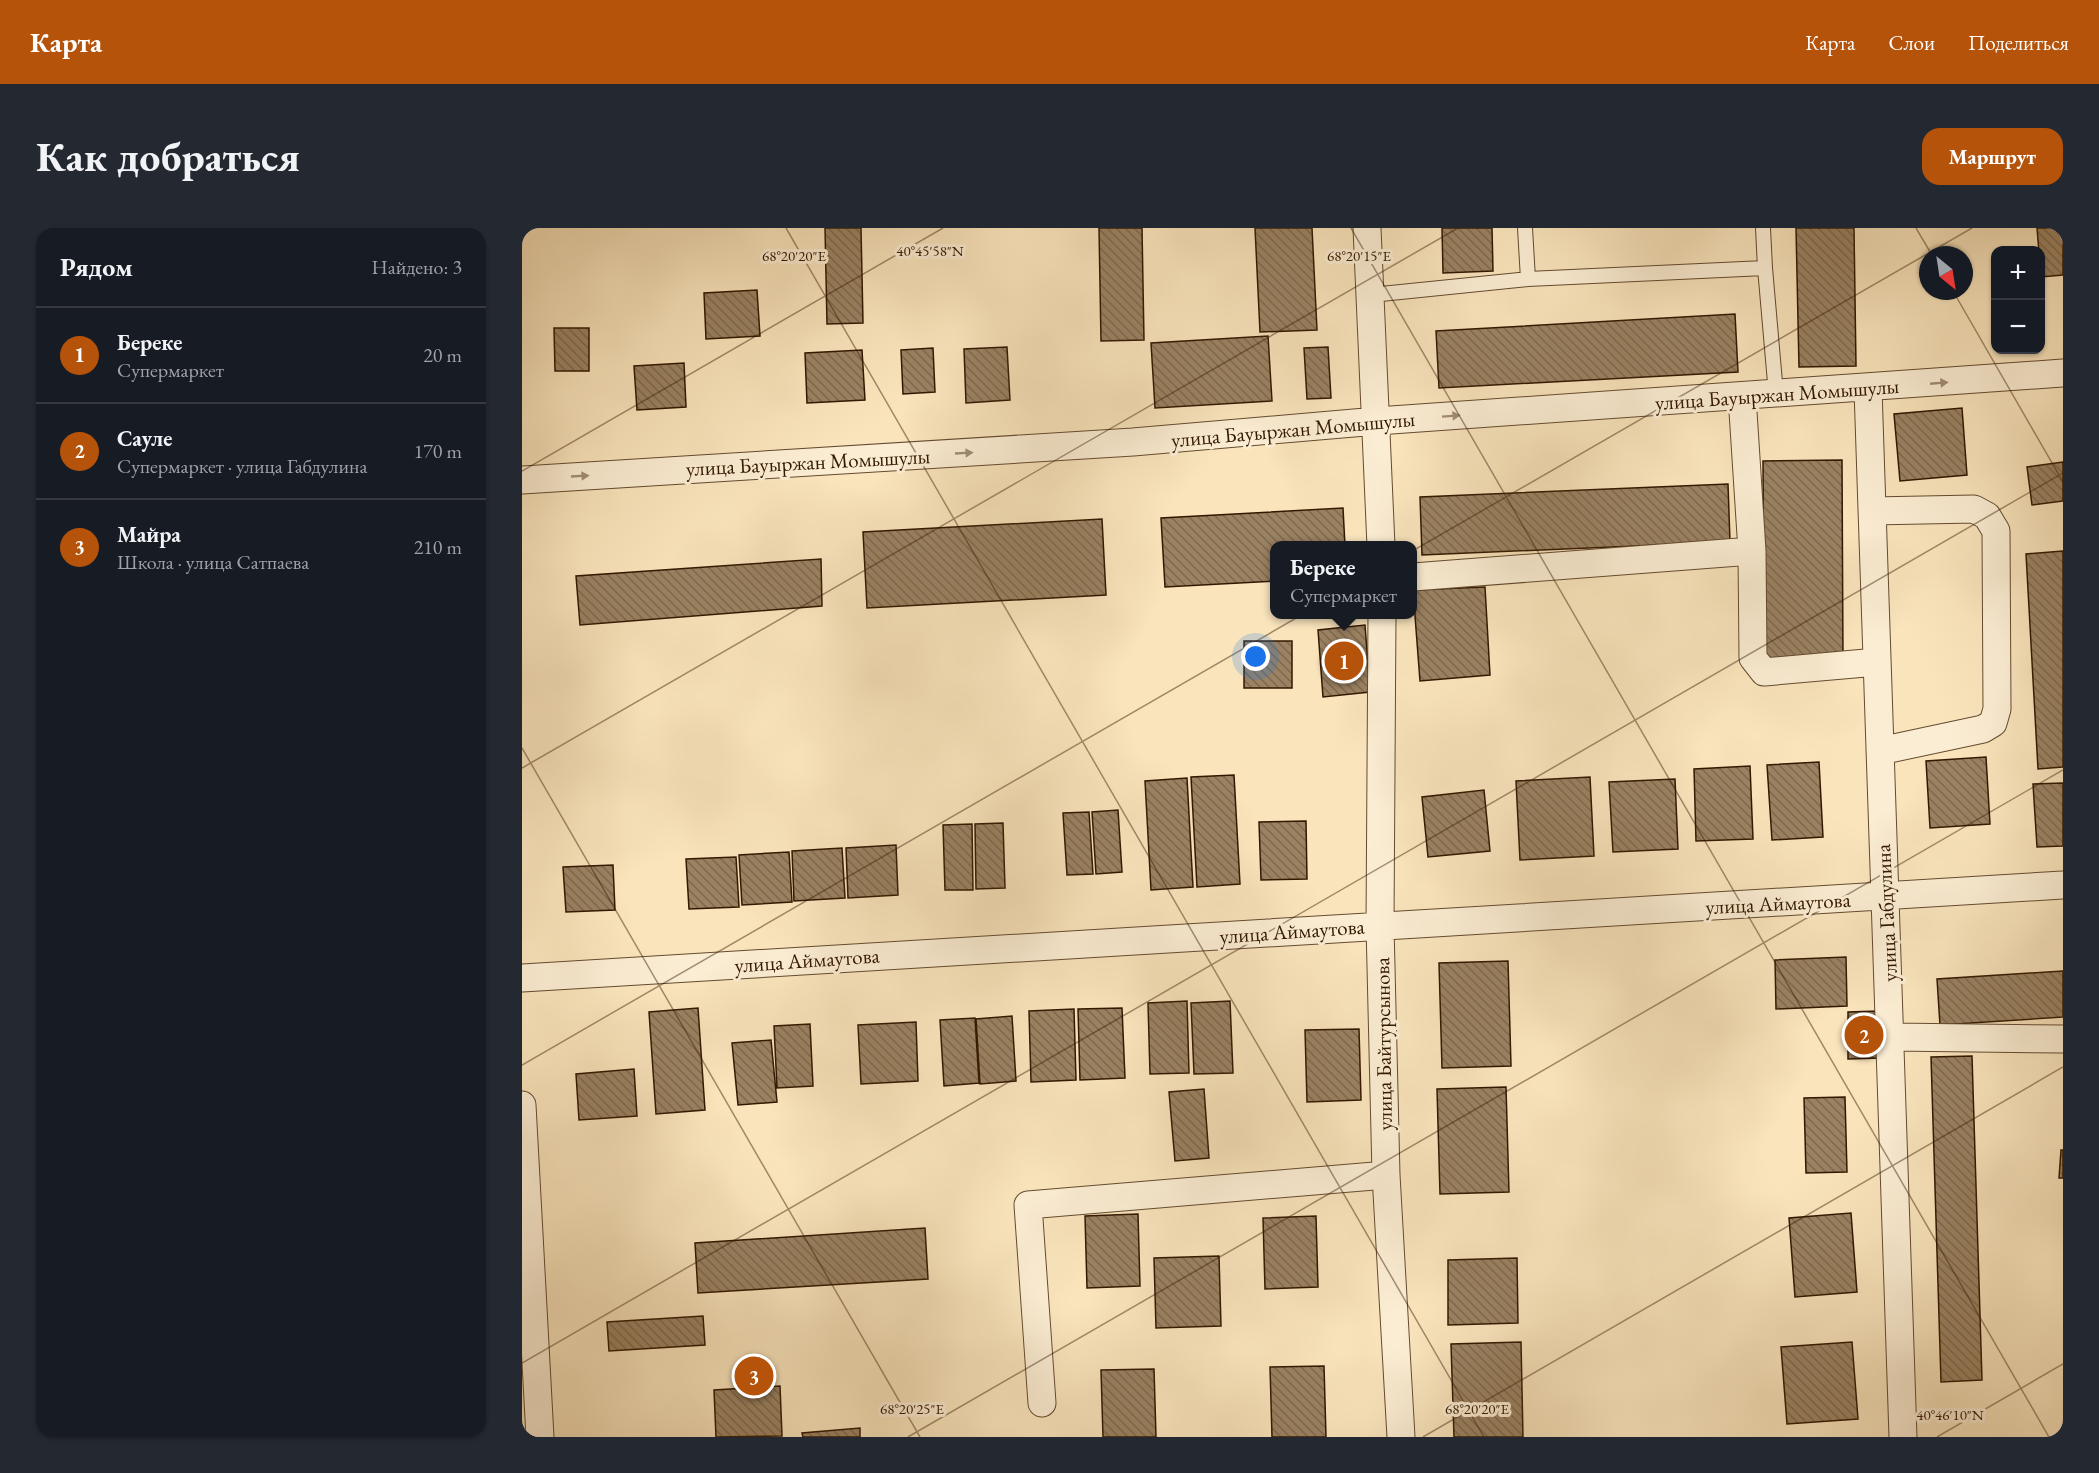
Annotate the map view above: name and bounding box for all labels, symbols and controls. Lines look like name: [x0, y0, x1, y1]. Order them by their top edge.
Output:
text: Карта: [30, 24, 102, 60]
text: Карта: [1805, 29, 1855, 56]
text: Слои: [1888, 29, 1935, 56]
text: Поделиться: [1968, 29, 2069, 56]
button: Маршрут: [1922, 128, 2063, 185]
text: Как добраться: [36, 129, 300, 184]
text: 40°45'58"N: [896, 241, 964, 260]
text: 68°20'20"E: [762, 246, 827, 265]
text: 68°20'15"E: [1327, 246, 1392, 265]
north arrow: [1919, 246, 1973, 300]
map controls: [1991, 246, 2045, 354]
button: +: [1991, 246, 2045, 300]
text: Рядом: [60, 250, 133, 284]
text: Найдено: 3: [371, 254, 462, 280]
button: −: [1991, 300, 2045, 354]
text: Береке: [117, 328, 182, 357]
text: 1: [74, 342, 85, 368]
text: 20 m: [423, 342, 462, 368]
text: Супермаркет: [117, 357, 224, 383]
street label: улица Бауыржан Момышулы: [1654, 372, 1900, 416]
one-way arrow: [1930, 378, 1949, 388]
street label: улица Бауыржан Момышулы: [1170, 405, 1416, 453]
one-way arrow: [1442, 411, 1461, 421]
text: Сауле: [117, 424, 172, 453]
text: 2: [74, 438, 85, 464]
text: 170 m: [414, 438, 462, 464]
street label: улица Бауыржан Момышулы: [685, 442, 931, 482]
one-way arrow: [954, 448, 973, 457]
text: Супермаркет · улица Габдулина: [117, 453, 367, 479]
one-way arrow: [571, 471, 590, 481]
text: Майра: [117, 520, 181, 549]
text: 3: [74, 534, 85, 560]
text: 210 m: [414, 534, 462, 560]
popup: [1270, 541, 1417, 619]
text: Школа · улица Сатпаева: [117, 549, 309, 575]
text: Береке: [1290, 553, 1355, 582]
text: Супермаркет: [1290, 582, 1397, 608]
pin: 1: [1324, 638, 1364, 684]
your location: [1241, 642, 1270, 671]
street label: улица Габдулина: [1869, 843, 1903, 983]
street label: улица Аймаутова: [1705, 886, 1852, 920]
street label: улица Аймаутова: [1218, 912, 1366, 950]
street label: улица Аймаутова: [733, 941, 881, 979]
street label: улица Байтурсынова: [1368, 956, 1398, 1131]
pin: 2: [1844, 1012, 1884, 1058]
pin: 3: [734, 1354, 774, 1398]
text: 68°20'25"E: [880, 1399, 945, 1418]
text: 68°20'20"E: [1445, 1399, 1510, 1418]
text: 40°46'10"N: [1916, 1405, 1984, 1424]

